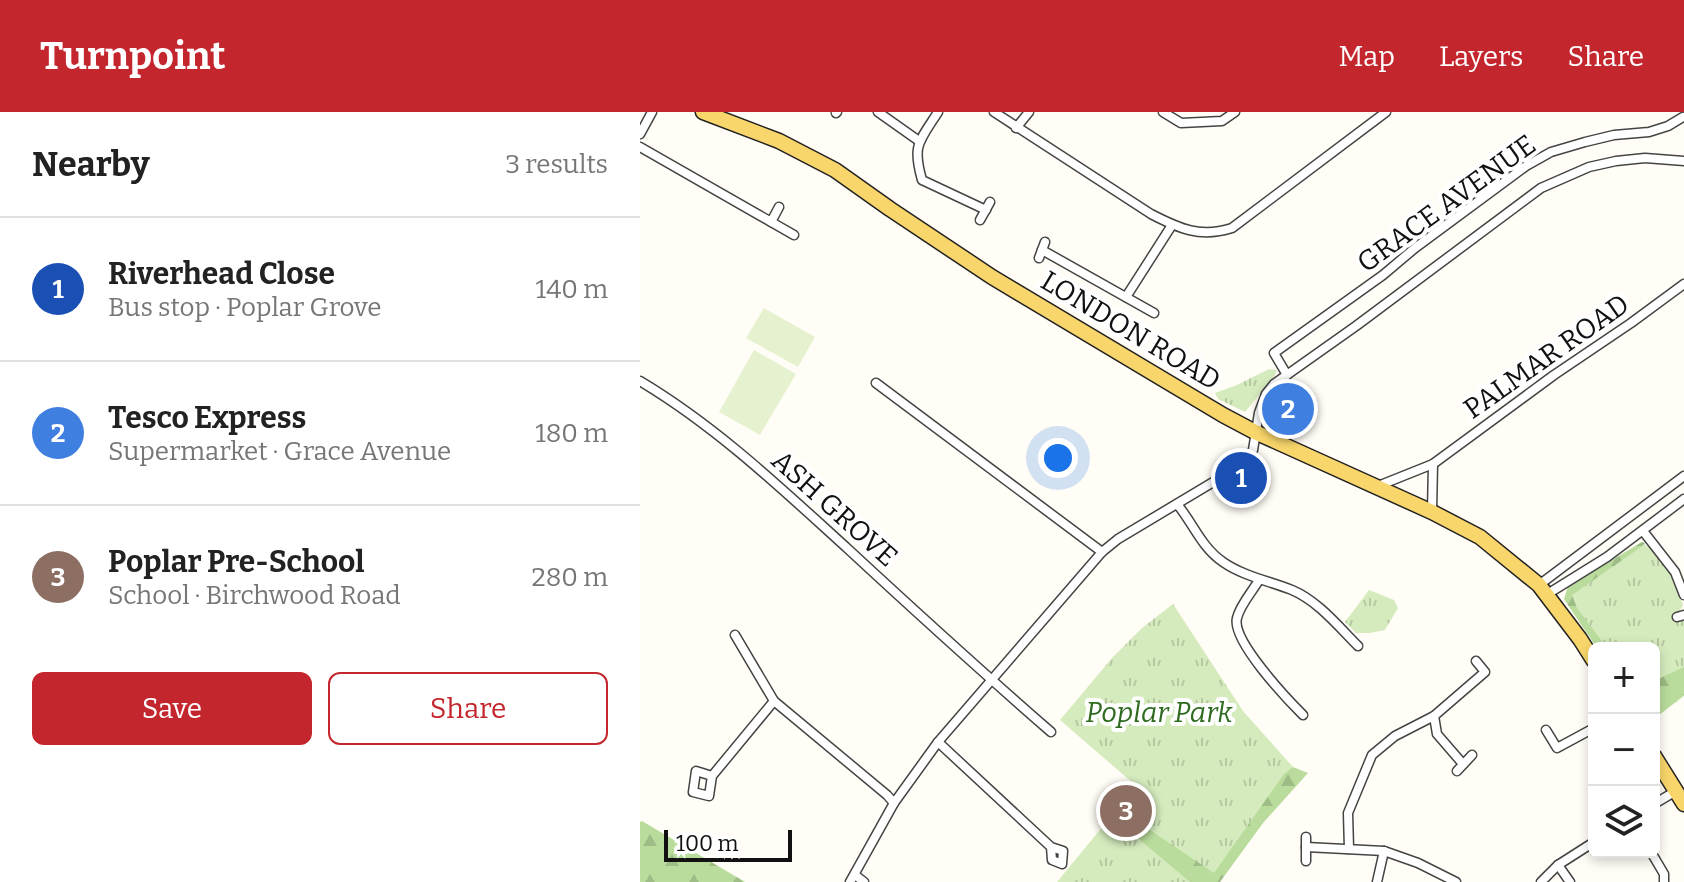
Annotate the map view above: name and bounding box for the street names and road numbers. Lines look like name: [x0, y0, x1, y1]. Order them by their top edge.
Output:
street label: GRACE AVENUE: [1351, 128, 1542, 279]
street label: LONDON ROAD: [1035, 264, 1226, 397]
street label: PALMAR ROAD: [1457, 287, 1635, 426]
street label: ASH GROVE: [765, 443, 904, 573]

